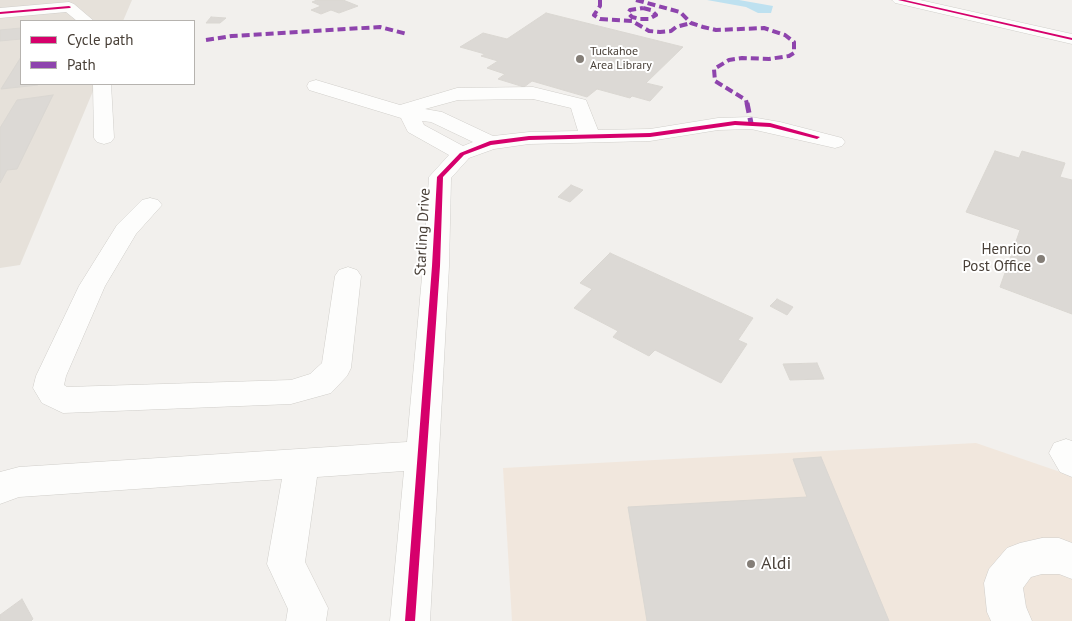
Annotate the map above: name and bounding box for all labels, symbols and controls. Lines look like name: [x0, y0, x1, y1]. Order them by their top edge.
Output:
legend: [20, 20, 195, 85]
text: Cycle path: [67, 30, 133, 49]
place label: Tuckahoe Area Library: [590, 45, 652, 73]
marker: Tuckahoe Area Library: [574, 53, 586, 65]
text: Path: [67, 55, 96, 74]
street label: Starling Drive: [412, 188, 434, 276]
place label: Henrico Post Office: [963, 241, 1031, 276]
marker: Henrico Post Office: [1035, 253, 1047, 265]
place label: Aldi: [761, 553, 791, 575]
marker: Aldi: [745, 558, 757, 570]

